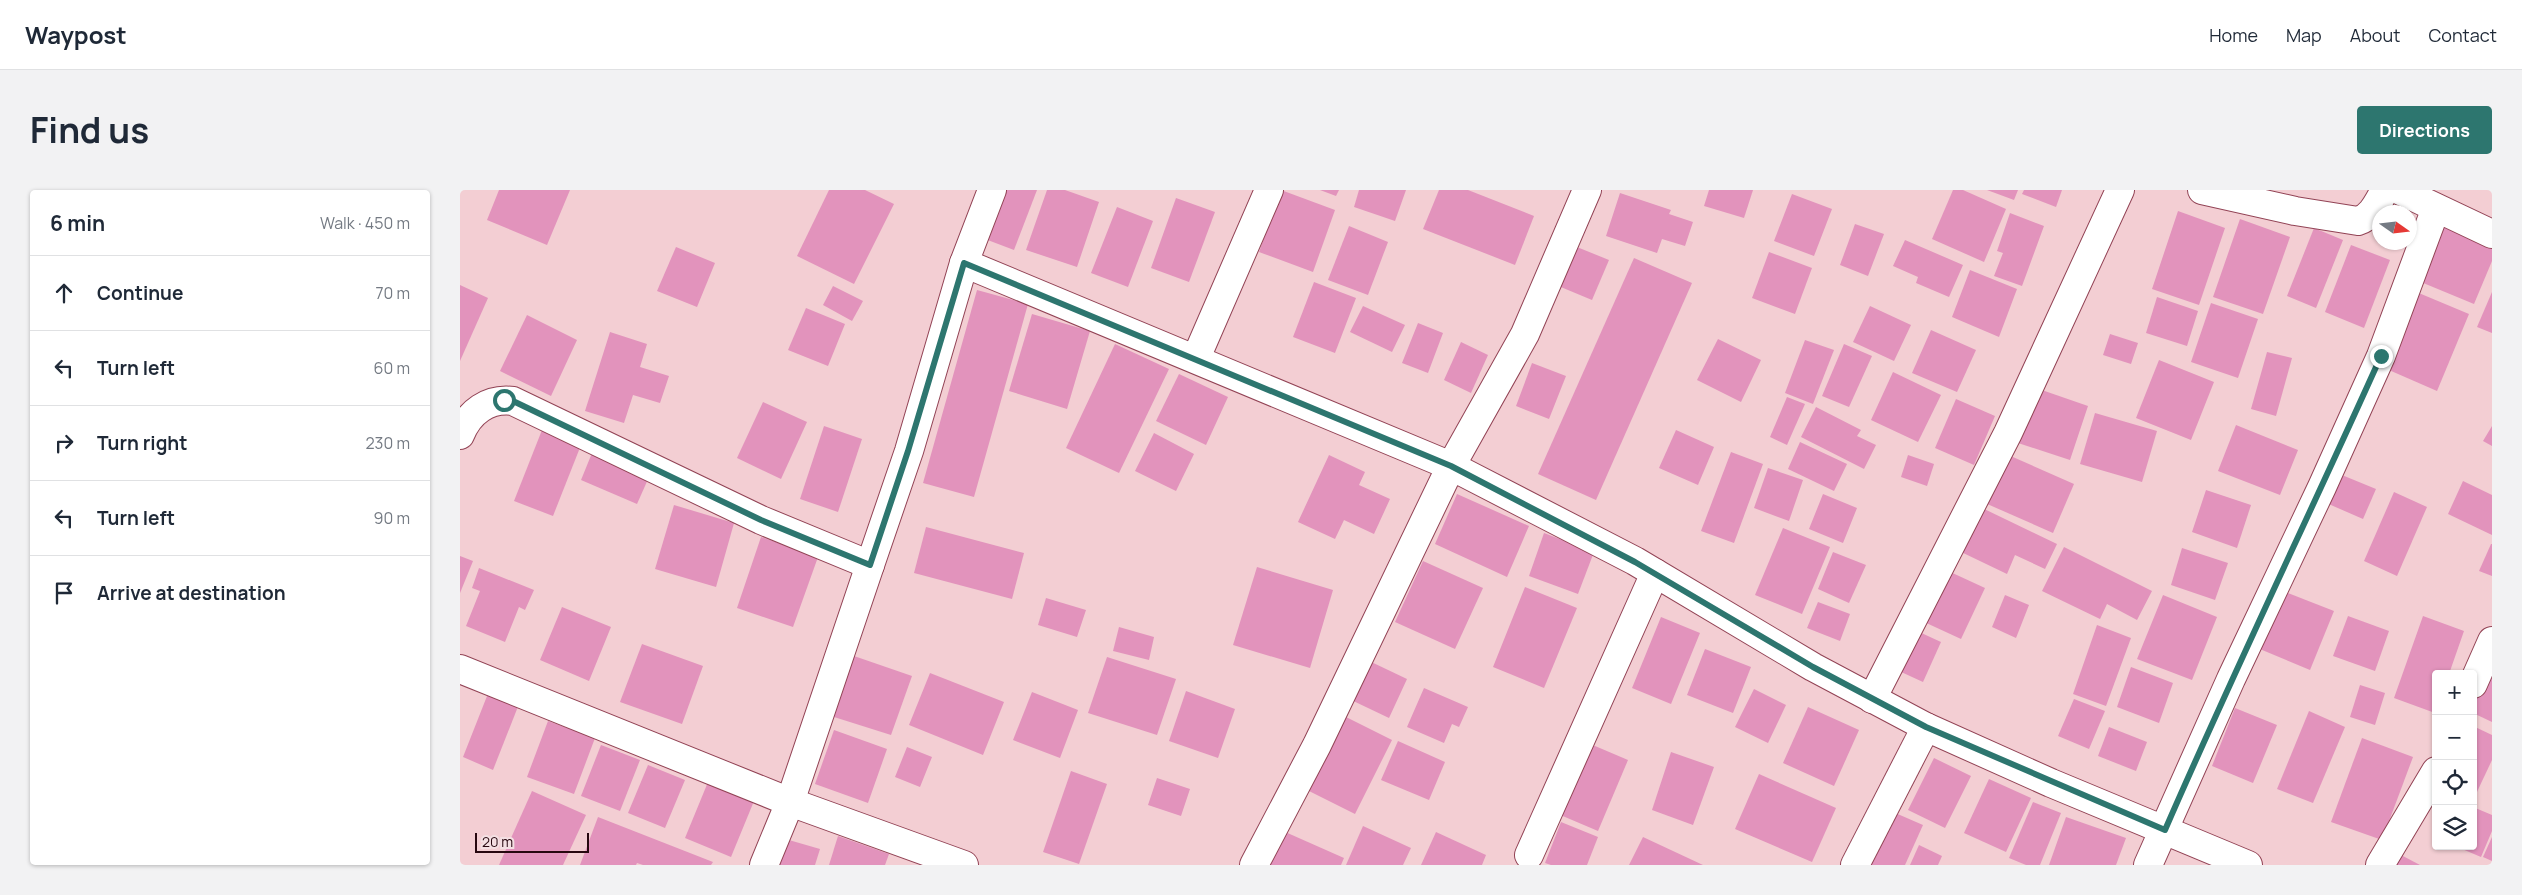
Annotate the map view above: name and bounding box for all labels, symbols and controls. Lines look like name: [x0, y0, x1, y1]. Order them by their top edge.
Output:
text: Waypost: [25, 18, 127, 51]
text: Home: [2209, 23, 2258, 47]
text: Map: [2286, 23, 2322, 47]
text: About: [2350, 23, 2400, 47]
text: Contact: [2428, 23, 2497, 47]
text: Find us: [30, 106, 149, 154]
button: Directions: [2357, 106, 2492, 154]
north arrow: [2372, 205, 2417, 250]
text: 6 min: [50, 209, 105, 237]
text: Walk · 450 m: [320, 212, 410, 234]
icon: ahead: [50, 279, 78, 307]
text: Continue: [97, 280, 183, 306]
text: 70 m: [375, 282, 410, 304]
route end: [2370, 345, 2393, 368]
icon: left: [50, 354, 78, 382]
text: Turn left: [97, 355, 175, 381]
text: 60 m: [374, 357, 410, 379]
route start: [493, 389, 516, 412]
icon: right: [50, 429, 78, 457]
text: Turn right: [97, 430, 187, 456]
text: 230 m: [366, 432, 410, 454]
icon: left: [50, 504, 78, 532]
text: Turn left: [97, 505, 175, 531]
text: 90 m: [374, 507, 410, 529]
icon: arrive: [50, 579, 78, 607]
text: Arrive at destination: [97, 580, 286, 606]
map controls: [2432, 670, 2477, 850]
button: +: [2432, 670, 2477, 715]
button: −: [2432, 715, 2477, 760]
button: locate: [2432, 760, 2477, 805]
button: layers: [2432, 805, 2477, 850]
scale bar: [475, 830, 589, 853]
text: 20 m: [482, 832, 513, 851]

